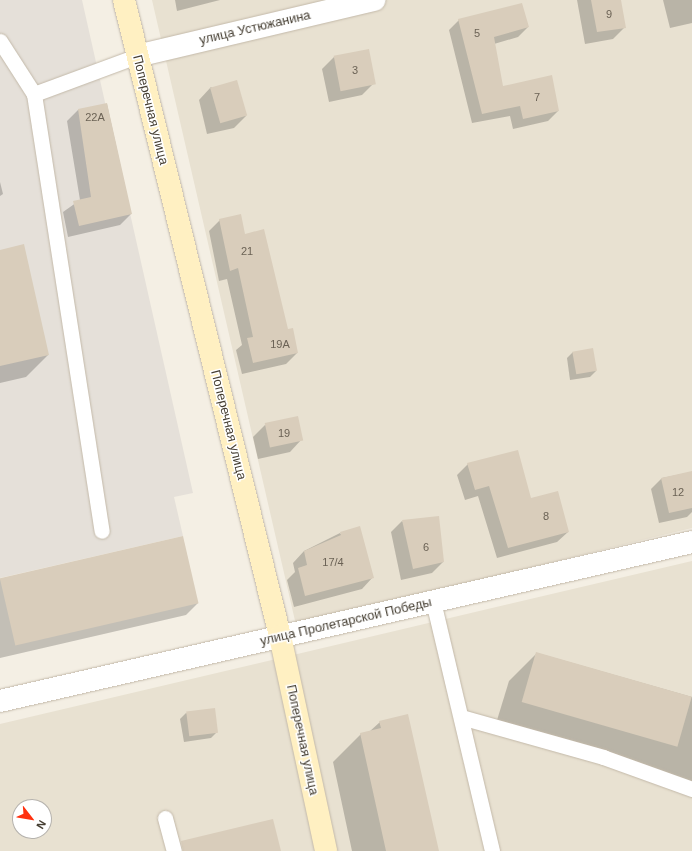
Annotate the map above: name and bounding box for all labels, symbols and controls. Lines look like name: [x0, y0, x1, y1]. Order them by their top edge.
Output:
house number: 9: [606, 7, 612, 21]
street label: улица Устюжанина: [198, 8, 312, 48]
house number: 5: [474, 26, 480, 40]
street label: Поперечная улица: [129, 54, 171, 166]
house number: 3: [352, 63, 358, 77]
house number: 7: [534, 90, 540, 104]
house number: 22А: [85, 110, 105, 124]
house number: 21: [241, 244, 253, 258]
house number: 19А: [270, 337, 290, 351]
street label: Поперечная улица: [207, 369, 249, 481]
house number: 19: [278, 426, 290, 440]
house number: 12: [672, 485, 684, 499]
house number: 8: [543, 509, 549, 523]
house number: 6: [423, 540, 429, 554]
house number: 17/4: [322, 555, 344, 569]
street label: улица Пролетарской Победы: [259, 595, 433, 649]
street label: Поперечная улица: [283, 683, 321, 797]
north arrow: [12, 799, 52, 839]
text: N: [34, 818, 49, 831]

